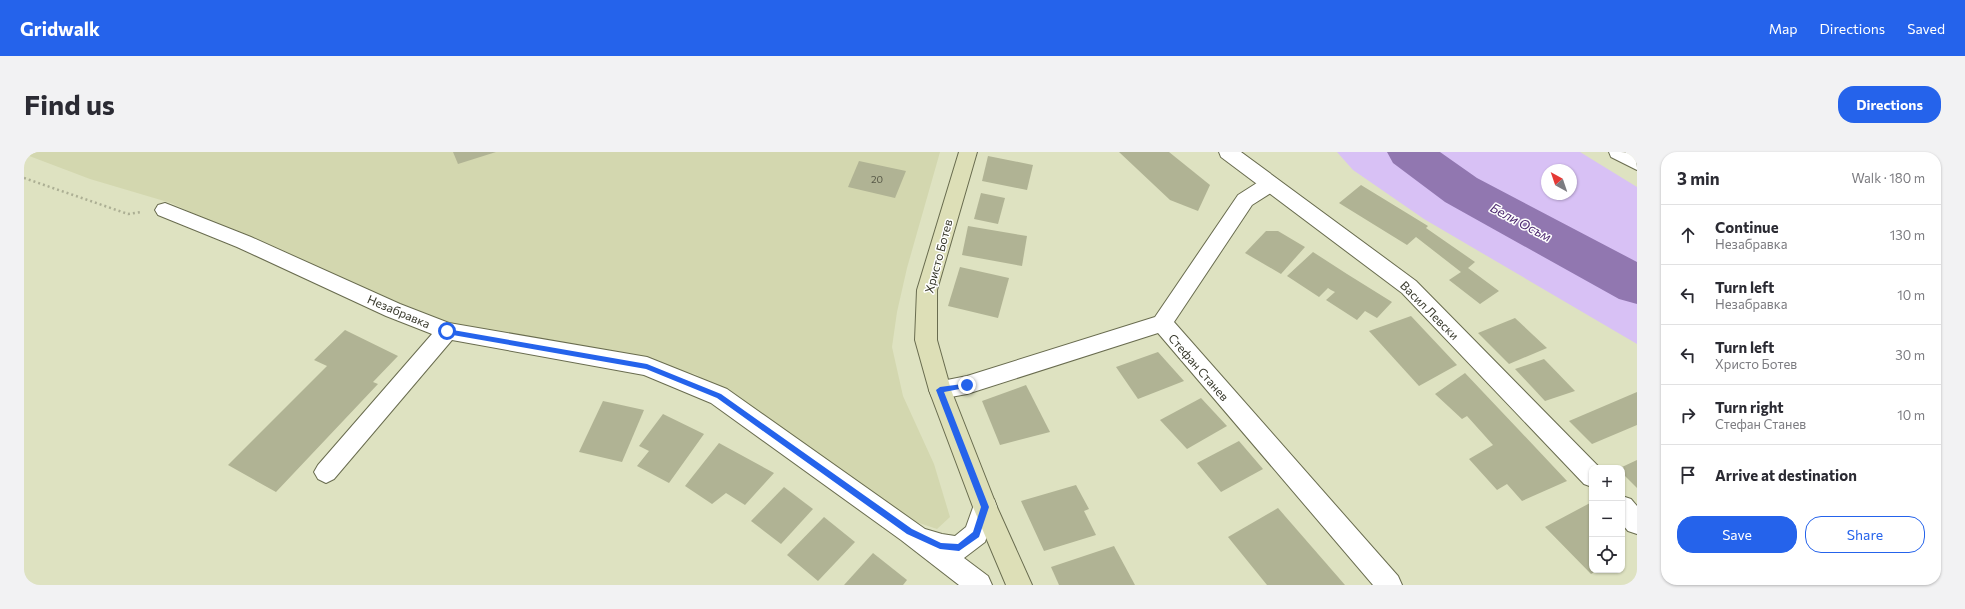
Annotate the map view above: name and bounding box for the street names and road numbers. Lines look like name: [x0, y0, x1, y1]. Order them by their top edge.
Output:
street label: Христо Ботев: [921, 218, 955, 294]
street label: Васил Левски: [1398, 278, 1462, 342]
street label: Незабравка: [365, 291, 433, 331]
street label: Стефан Станев: [1166, 331, 1232, 403]

